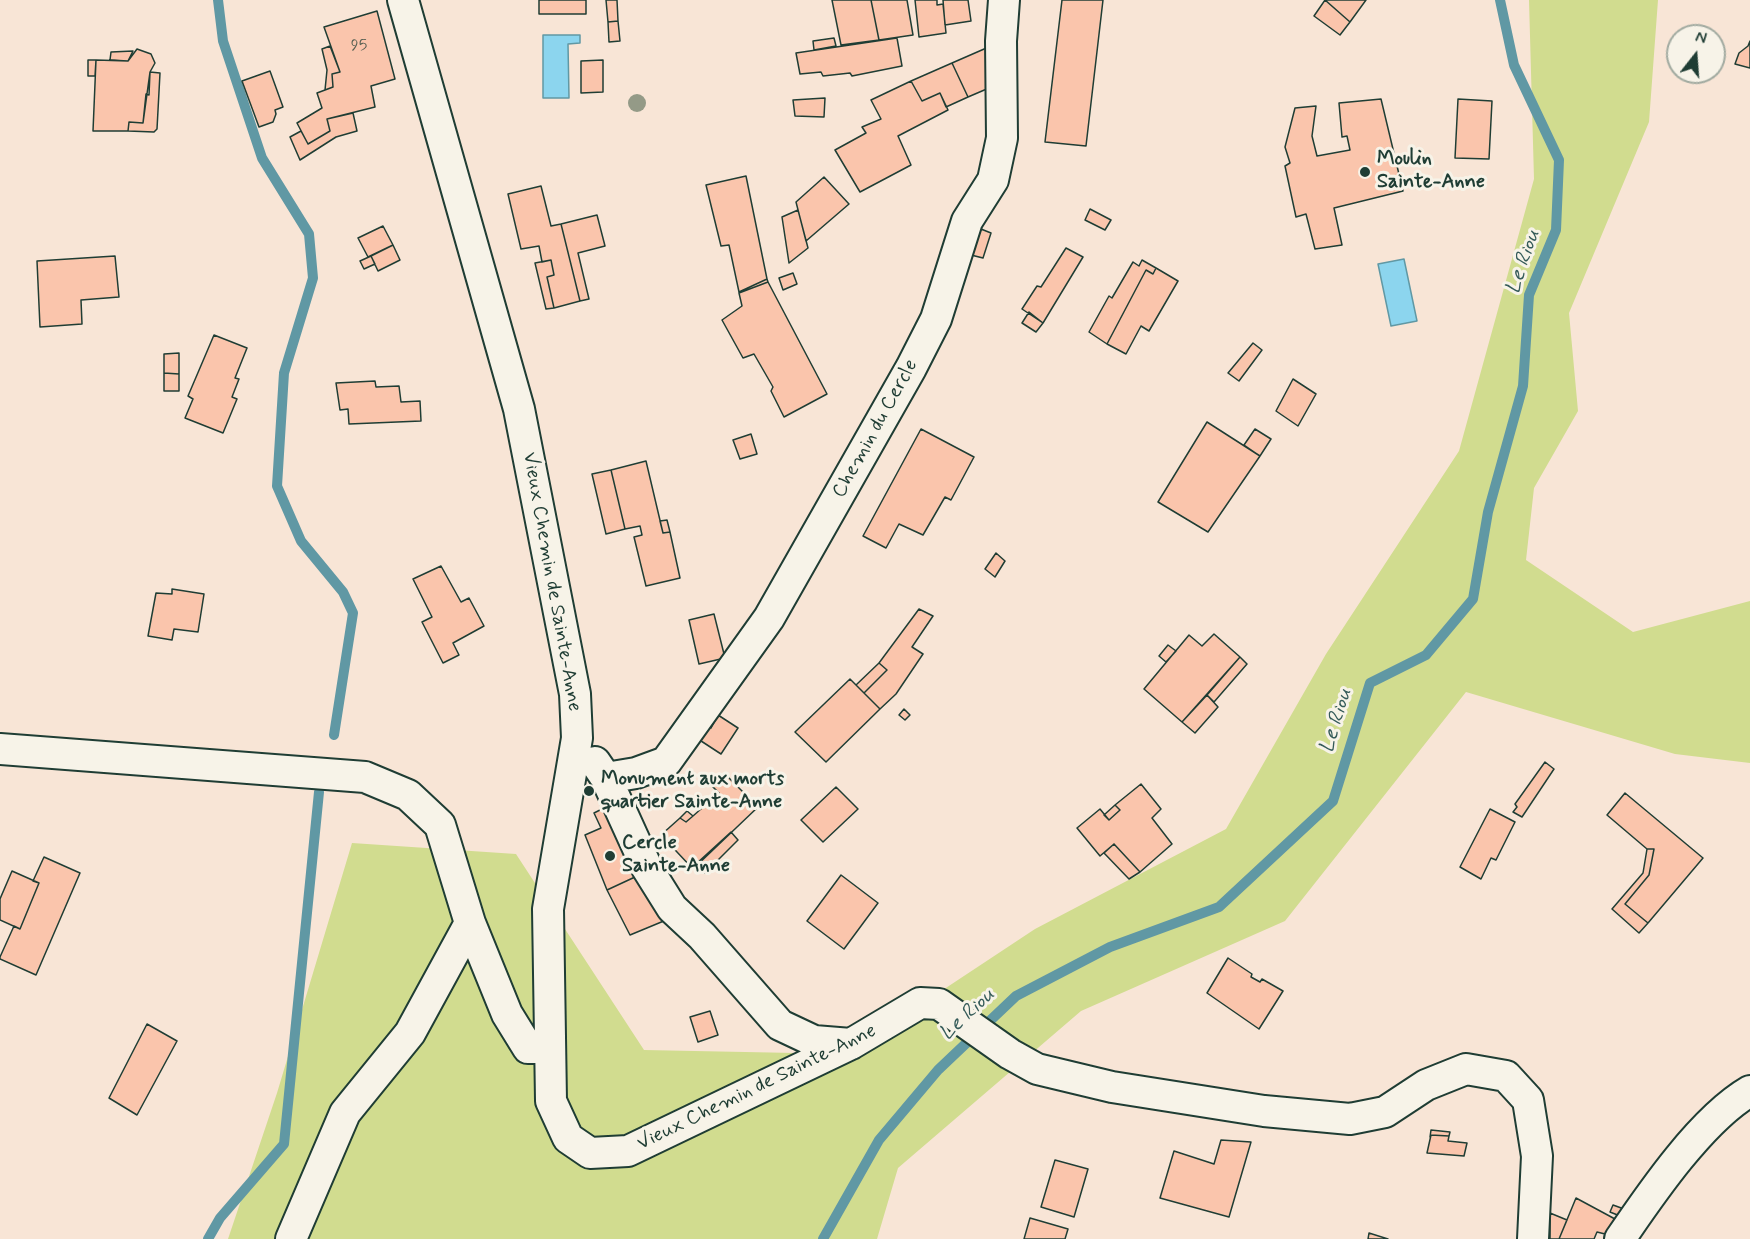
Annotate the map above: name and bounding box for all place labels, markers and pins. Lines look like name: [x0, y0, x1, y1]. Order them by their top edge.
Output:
place label: Moulin Sainte-Anne: [1377, 148, 1485, 195]
marker: Moulin Sainte-Anne: [1358, 165, 1372, 179]
place label: Monument aux morts quartier Sainte-Anne: [601, 768, 784, 815]
marker: Monument aux morts quartier Sainte-Anne: [582, 784, 596, 798]
place label: Cercle Sainte-Anne: [622, 832, 730, 879]
marker: Cercle Sainte-Anne: [603, 849, 617, 863]

